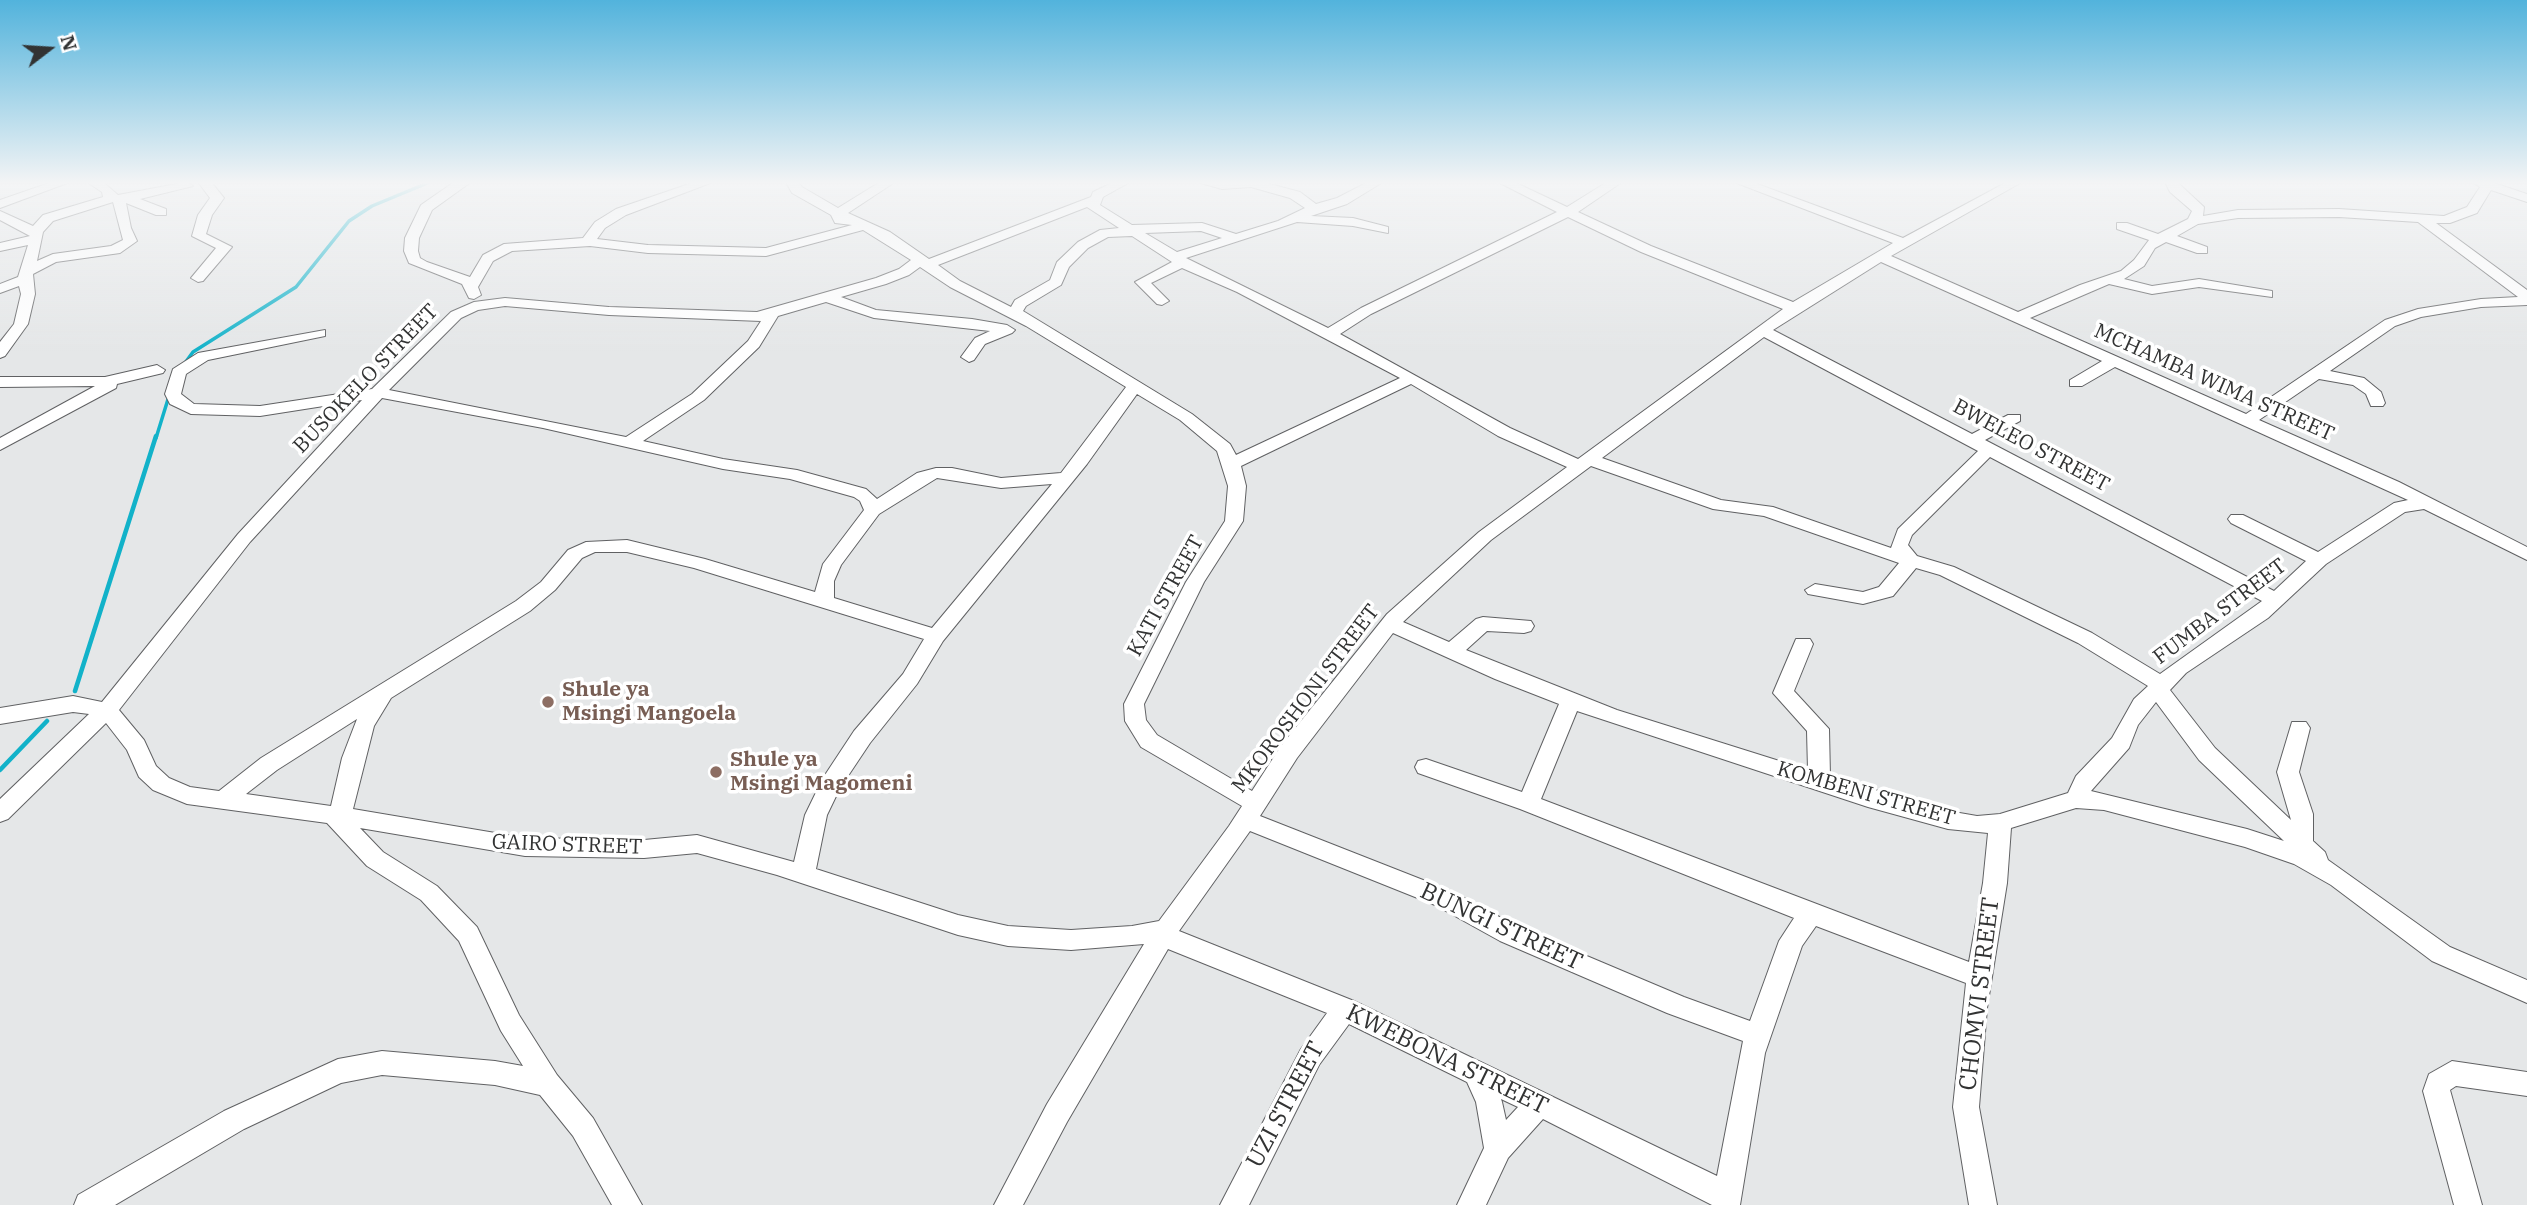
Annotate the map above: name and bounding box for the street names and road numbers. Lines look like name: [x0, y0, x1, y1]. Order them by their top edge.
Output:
street label: BUSOKELO STREET: [288, 299, 444, 459]
street label: MCHAMBA WIMA STREET: [2090, 319, 2338, 447]
street label: BWELEO STREET: [1948, 394, 2114, 498]
street label: KATI STREET: [1122, 531, 1210, 661]
street label: FUMBA STREET: [2148, 554, 2292, 670]
street label: MKOROSHONI STREET: [1227, 600, 1385, 798]
street label: KOMBENI STREET: [1774, 757, 1958, 831]
street label: GAIRO STREET: [491, 830, 643, 860]
street label: BUNGI STREET: [1415, 877, 1587, 977]
street label: CHOMVI STREET: [1954, 896, 2006, 1092]
street label: KWEBONA STREET: [1341, 999, 1553, 1121]
street label: UZI STREET: [1241, 1037, 1331, 1173]

